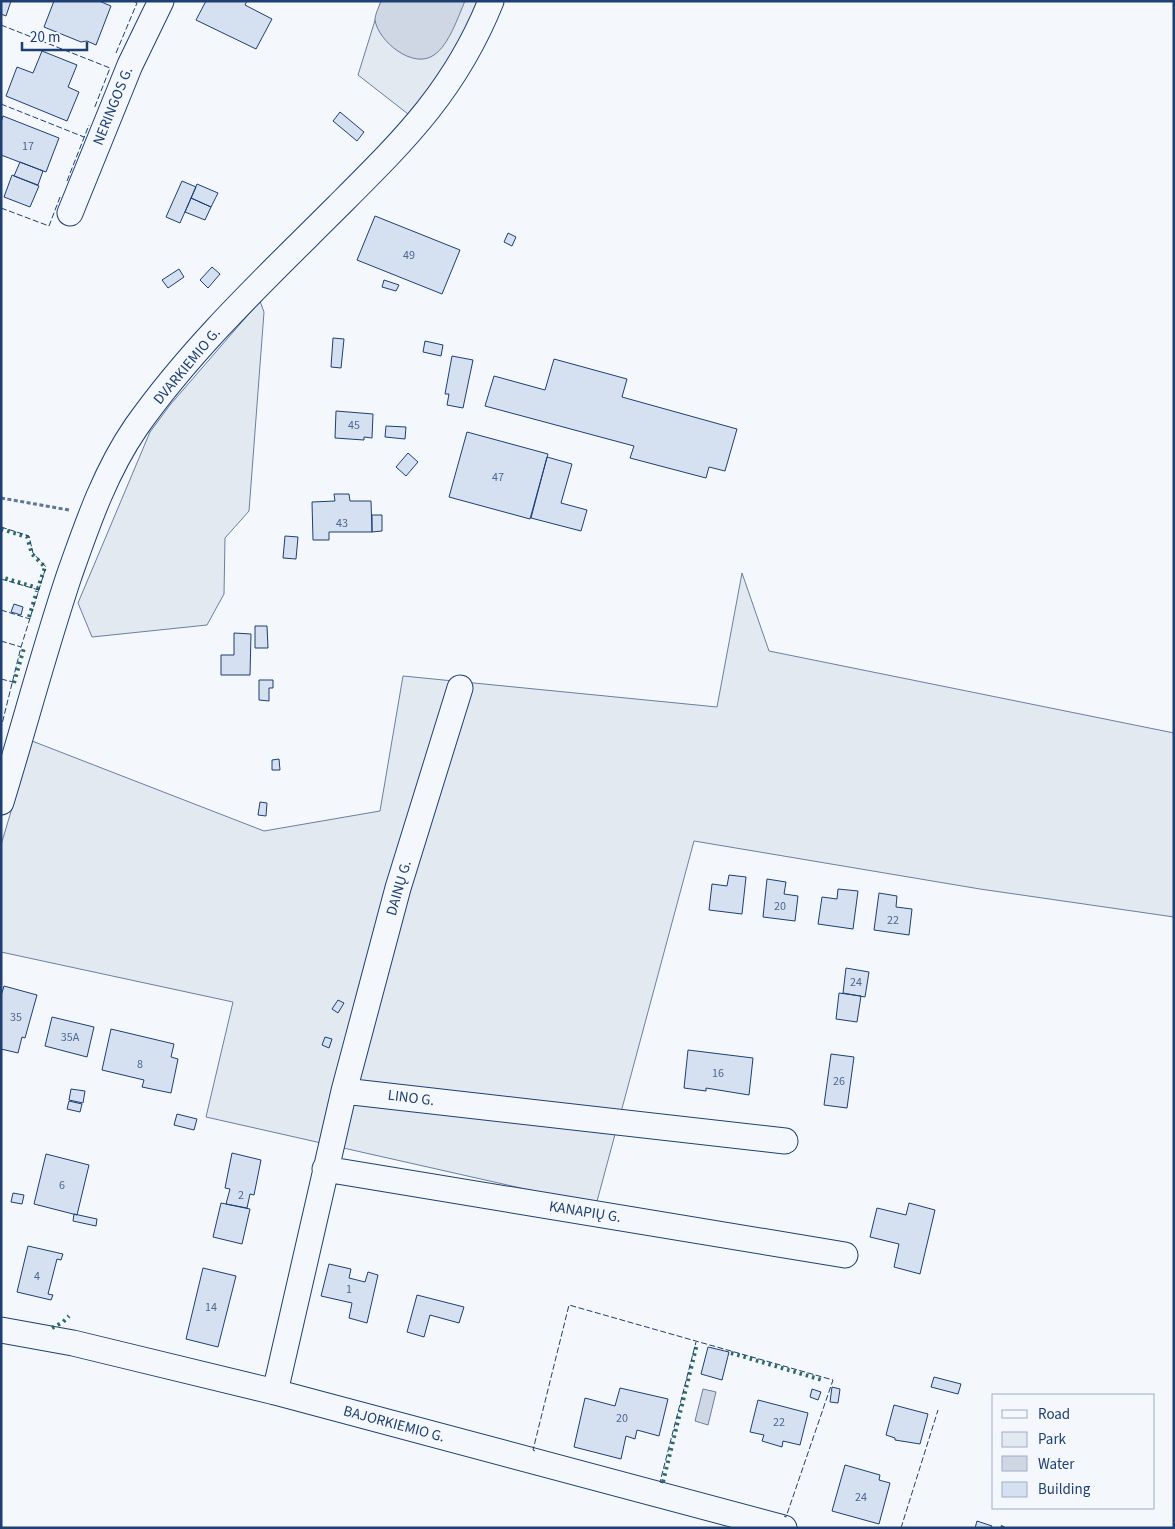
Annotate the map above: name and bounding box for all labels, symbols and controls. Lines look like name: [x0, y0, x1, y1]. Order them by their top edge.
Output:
scale bar: [22, 20, 88, 52]
text: 20 m: [30, 27, 60, 48]
street label: NERINGOS G.: [88, 64, 138, 148]
house number: 17: [22, 138, 34, 155]
house number: 49: [403, 247, 415, 264]
street label: DVARKIEMIO G.: [149, 323, 225, 409]
house number: 45: [348, 417, 360, 434]
house number: 47: [492, 469, 504, 486]
house number: 43: [336, 515, 348, 532]
street label: DAINŲ G.: [381, 858, 417, 918]
house number: 20: [774, 898, 786, 915]
house number: 22: [887, 912, 899, 929]
house number: 24: [850, 974, 862, 991]
house number: 35: [10, 1009, 22, 1026]
house number: 35A: [61, 1029, 80, 1046]
house number: 8: [137, 1056, 143, 1073]
house number: 16: [712, 1065, 724, 1082]
house number: 26: [833, 1073, 845, 1090]
street label: LINO G.: [386, 1085, 436, 1111]
house number: 6: [59, 1177, 65, 1194]
house number: 2: [238, 1187, 244, 1204]
street label: KANAPIŲ G.: [547, 1196, 623, 1228]
house number: 4: [34, 1268, 40, 1285]
house number: 1: [346, 1281, 352, 1298]
house number: 14: [205, 1299, 217, 1316]
legend: [992, 1394, 1155, 1509]
street label: BAJORKIEMIO G.: [341, 1400, 447, 1448]
text: Road: [1038, 1404, 1070, 1425]
house number: 20: [616, 1410, 628, 1427]
house number: 22: [773, 1414, 785, 1431]
text: Park: [1038, 1429, 1067, 1450]
text: Water: [1038, 1454, 1075, 1475]
text: Building: [1038, 1479, 1091, 1500]
house number: 24: [855, 1489, 867, 1506]

